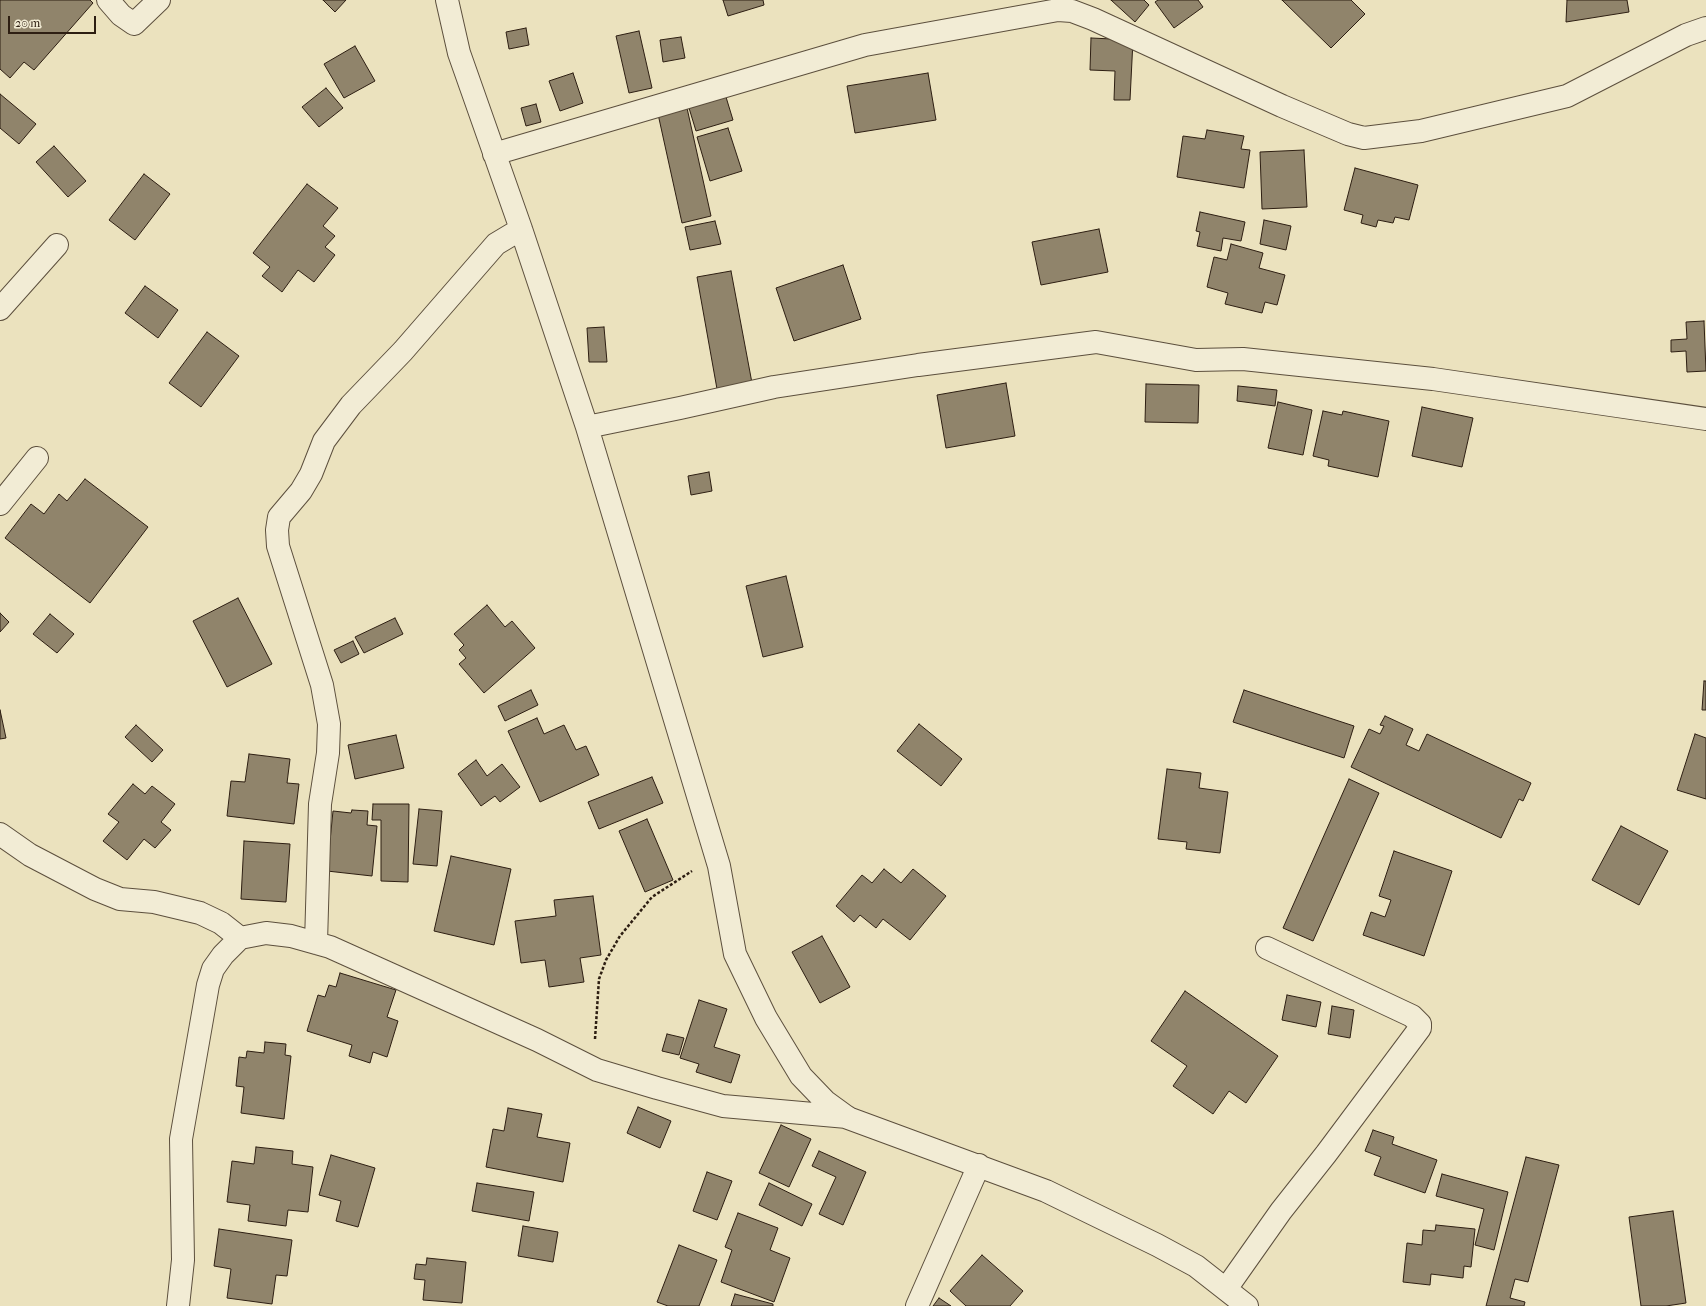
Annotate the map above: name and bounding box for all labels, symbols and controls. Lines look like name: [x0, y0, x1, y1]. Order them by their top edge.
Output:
scale bar: [10, 8, 98, 34]
text: 20 m: [15, 16, 40, 30]

